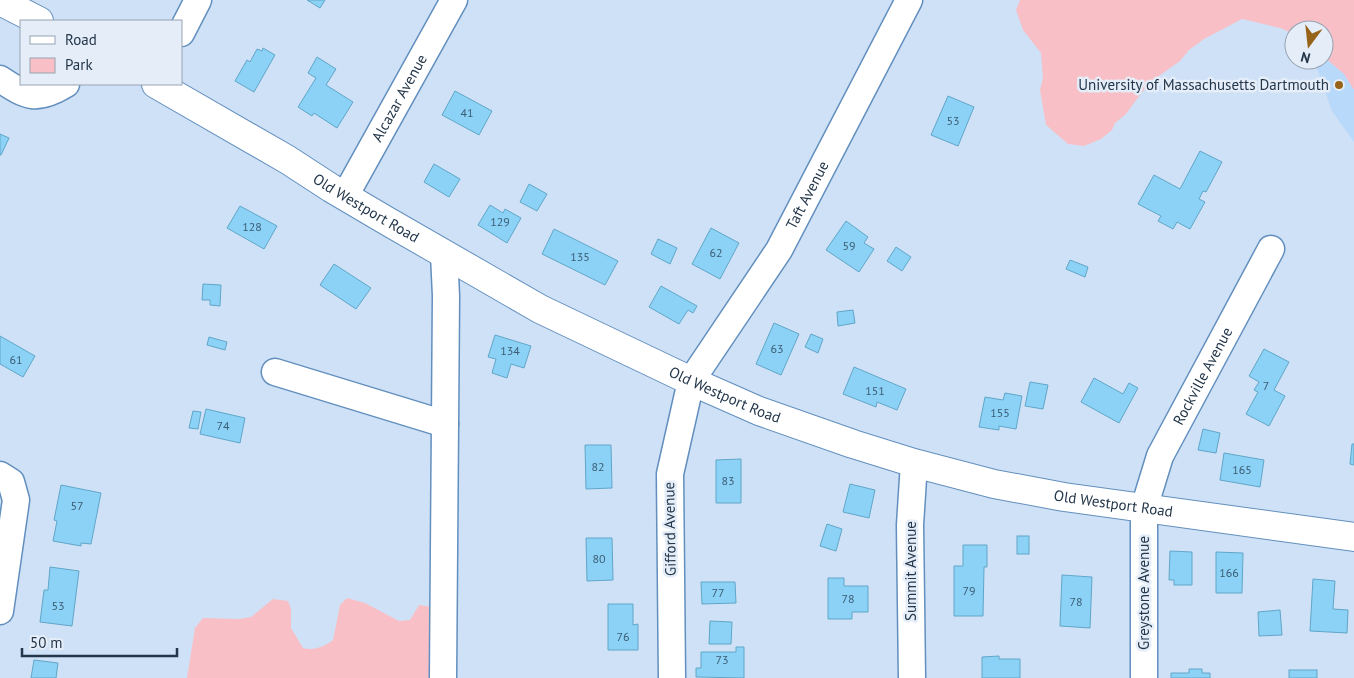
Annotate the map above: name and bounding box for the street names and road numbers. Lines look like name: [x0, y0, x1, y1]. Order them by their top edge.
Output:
street label: Alcazar Avenue: [367, 51, 431, 145]
street label: Taft Avenue: [782, 158, 833, 232]
street label: Old Westport Road: [310, 169, 423, 246]
street label: Rockville Avenue: [1168, 324, 1236, 428]
street label: Old Westport Road: [666, 362, 783, 427]
street label: Gifford Avenue: [659, 482, 680, 576]
street label: Old Westport Road: [1052, 485, 1174, 521]
street label: Summit Avenue: [901, 521, 920, 621]
street label: Greystone Avenue: [1134, 536, 1153, 650]

